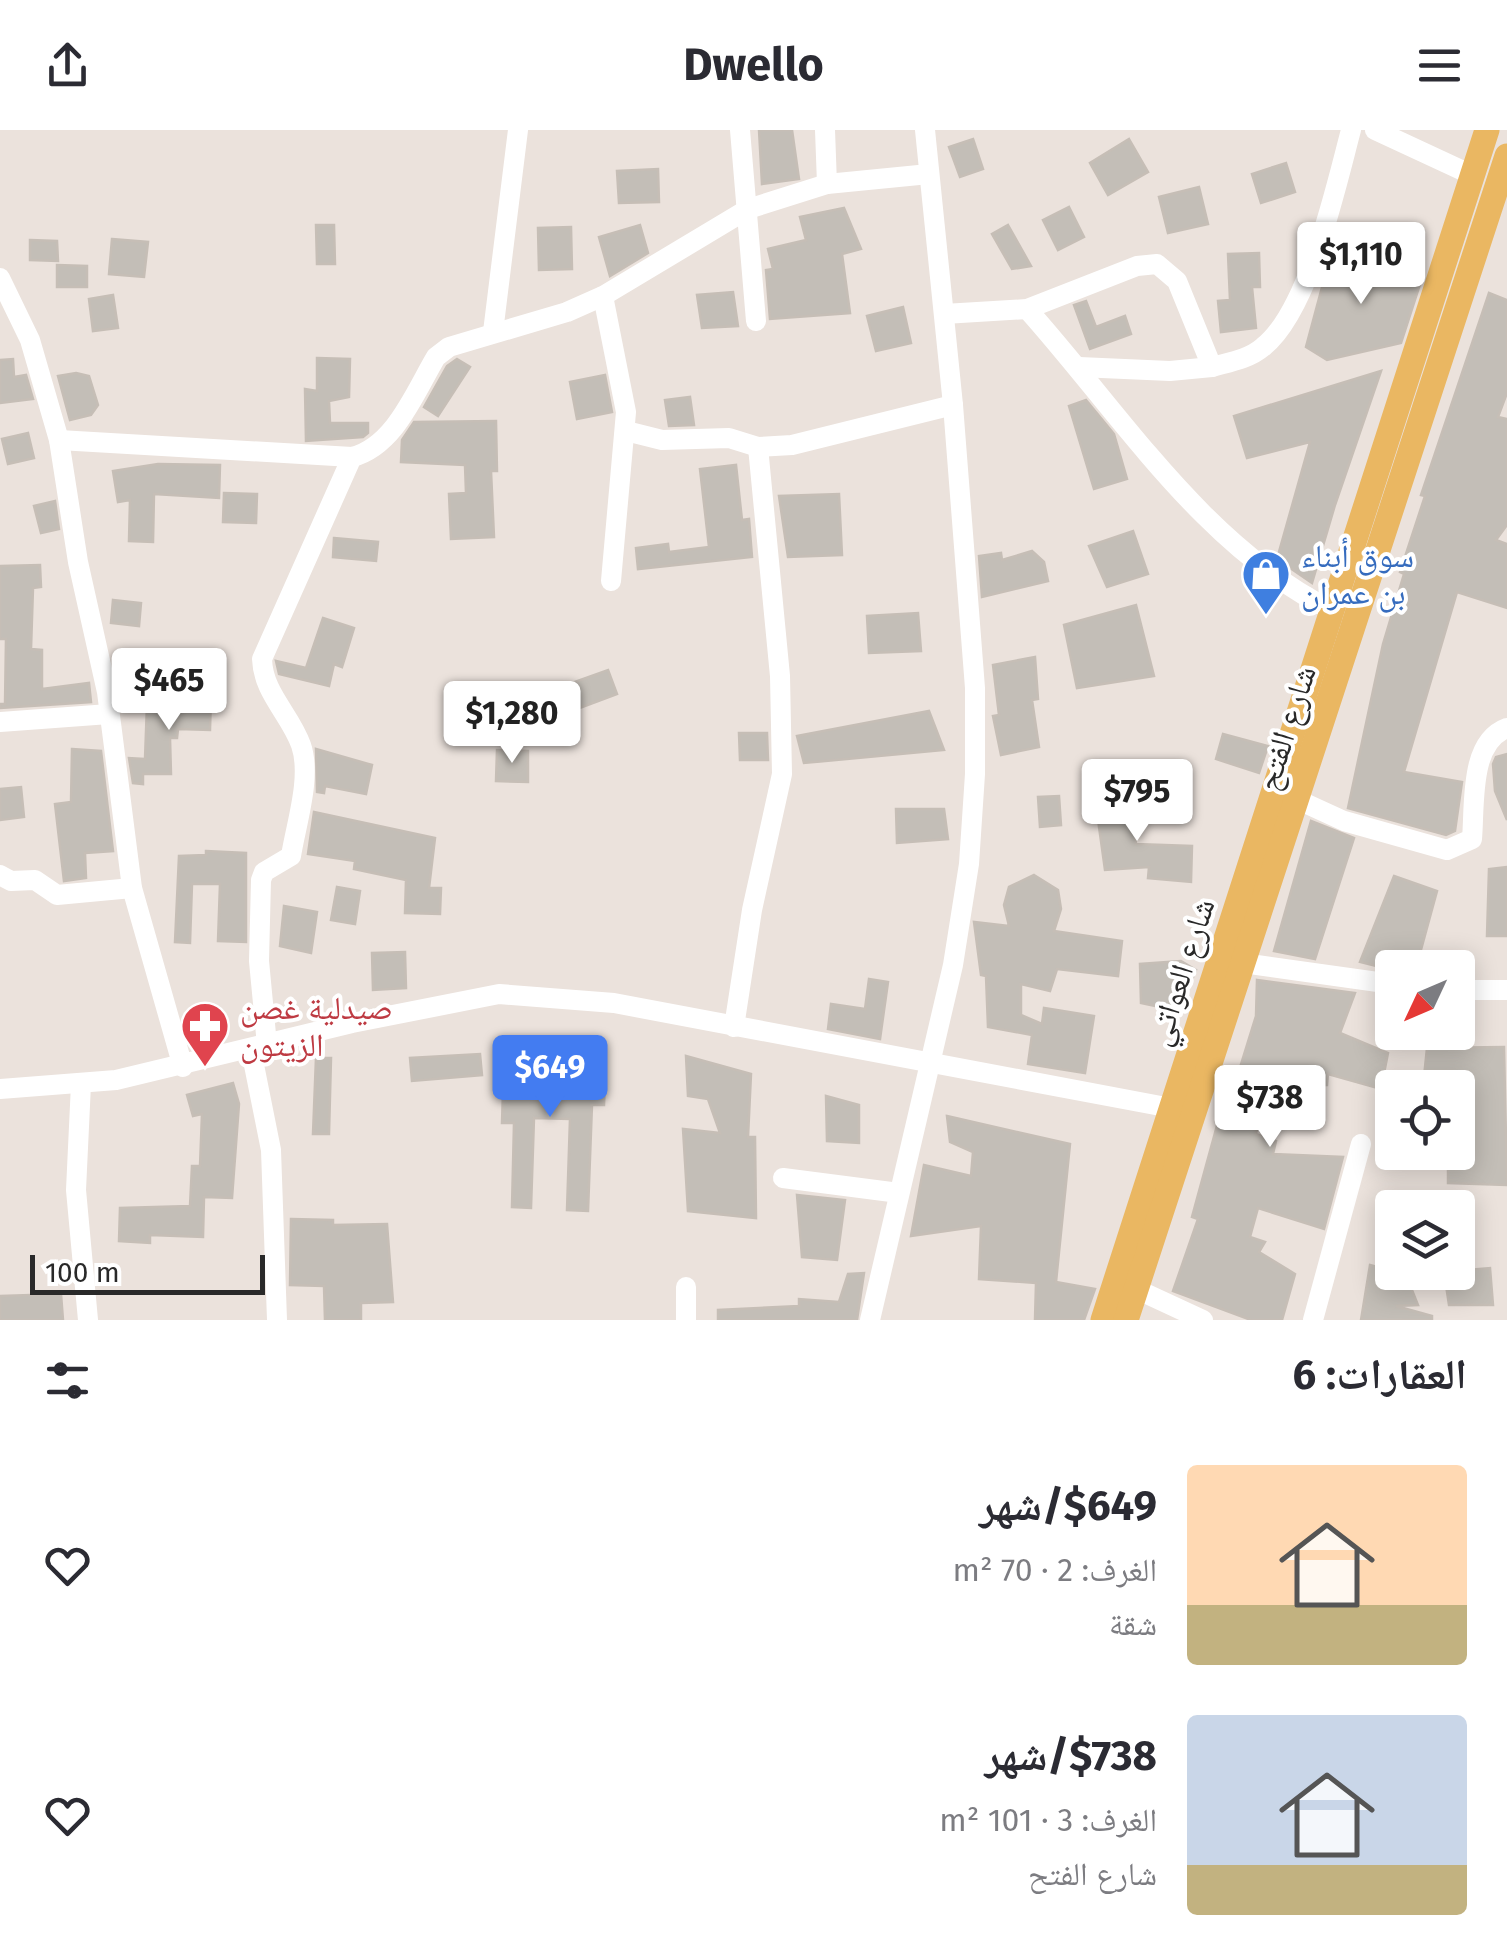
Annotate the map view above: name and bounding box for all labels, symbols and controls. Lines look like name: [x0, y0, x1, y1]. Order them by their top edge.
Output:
icon: share: [40, 38, 95, 93]
text: Dwello: [683, 38, 824, 92]
icon: menu: [1412, 38, 1467, 93]
pin: $1,110: [1280, 222, 1442, 307]
text: $1,110: [1319, 235, 1403, 273]
place label: سوق أبناء بن عمران: [1301, 537, 1414, 613]
shop icon: سوق أبناء بن عمران: [1240, 548, 1292, 616]
pin: $465: [110, 648, 228, 733]
text: $465: [134, 661, 204, 699]
street label: شارع الفتح: [1248, 661, 1325, 795]
pin: $1,280: [431, 681, 593, 766]
text: $1,280: [466, 694, 558, 732]
pin: $795: [1078, 759, 1196, 844]
text: $795: [1104, 772, 1170, 810]
street label: شارع العواتي: [1139, 894, 1228, 1052]
north arrow: [1375, 950, 1475, 1050]
map controls: [1375, 950, 1475, 1290]
place label: صيدلية غصن الزيتون: [240, 989, 393, 1064]
pharmacy icon: صيدلية غصن الزيتون: [179, 1000, 231, 1068]
pin: $649: [491, 1035, 609, 1120]
text: $649: [515, 1048, 585, 1086]
pin: $738: [1211, 1065, 1329, 1150]
button: locate: [1375, 1070, 1475, 1170]
text: $738: [1237, 1078, 1303, 1116]
button: layers: [1375, 1190, 1475, 1290]
scale bar: [30, 1250, 265, 1294]
text: 100 m: [45, 1256, 120, 1289]
text: العقارات: 6: [1292, 1350, 1467, 1400]
icon: filters: [40, 1353, 95, 1408]
text: $649/شهر: [979, 1481, 1157, 1531]
icon: home: [1267, 1505, 1387, 1625]
icon: heart: [40, 1538, 95, 1593]
text: الغرف: 2 · 70 m²: [952, 1551, 1157, 1589]
text: شقة: [1109, 1605, 1157, 1643]
text: $738/شهر: [985, 1731, 1157, 1781]
icon: home: [1267, 1755, 1387, 1875]
icon: heart: [40, 1788, 95, 1843]
text: الغرف: 3 · 101 m²: [939, 1801, 1157, 1839]
text: شارع الفتح: [1028, 1855, 1157, 1893]

